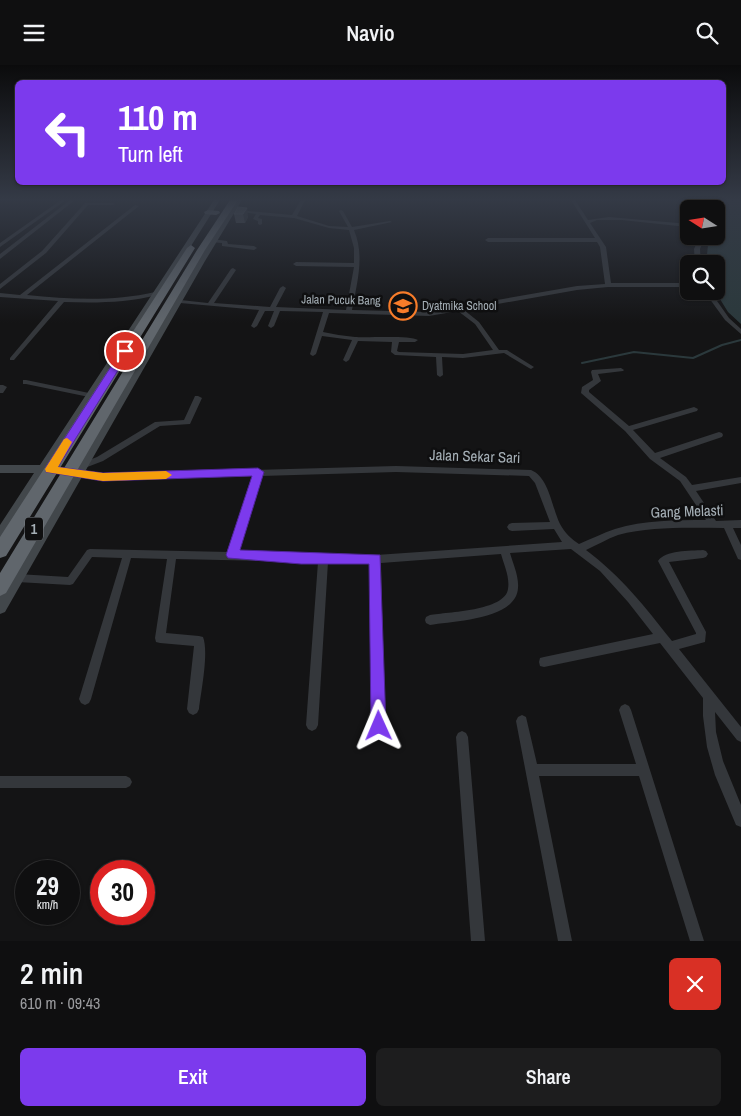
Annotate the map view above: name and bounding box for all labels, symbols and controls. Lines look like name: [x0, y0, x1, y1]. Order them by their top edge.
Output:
text: Navio: [346, 18, 395, 48]
icon: menu: [20, 19, 48, 47]
icon: search: [693, 19, 721, 47]
text: 110 m: [118, 94, 198, 141]
icon: left: [35, 100, 100, 165]
text: Turn left: [118, 139, 183, 169]
north arrow: [680, 200, 725, 245]
map controls: [680, 200, 725, 300]
button: search: [680, 255, 725, 300]
street label: Jalan Pucuk Bang: [301, 291, 381, 309]
school or university icon: Dyatmika School: [388, 291, 418, 321]
place label: Dyatmika School: [422, 298, 496, 314]
pin: [104, 330, 146, 372]
icon: arrive: [111, 337, 139, 365]
street label: Jalan Sekar Sari: [429, 444, 521, 468]
street label: Gang Melasti: [650, 499, 724, 523]
road number: 1: [25, 517, 43, 541]
position arrow: [352, 699, 404, 751]
speed limit sign: 30: [90, 860, 155, 925]
text: 29: [36, 869, 59, 903]
text: km/h: [37, 897, 58, 913]
text: 2 min: [20, 953, 83, 993]
button: close: [669, 958, 721, 1010]
text: 610 m · 09:43: [20, 992, 100, 1014]
button: Exit: [20, 1048, 366, 1106]
button: Share: [376, 1048, 721, 1106]

